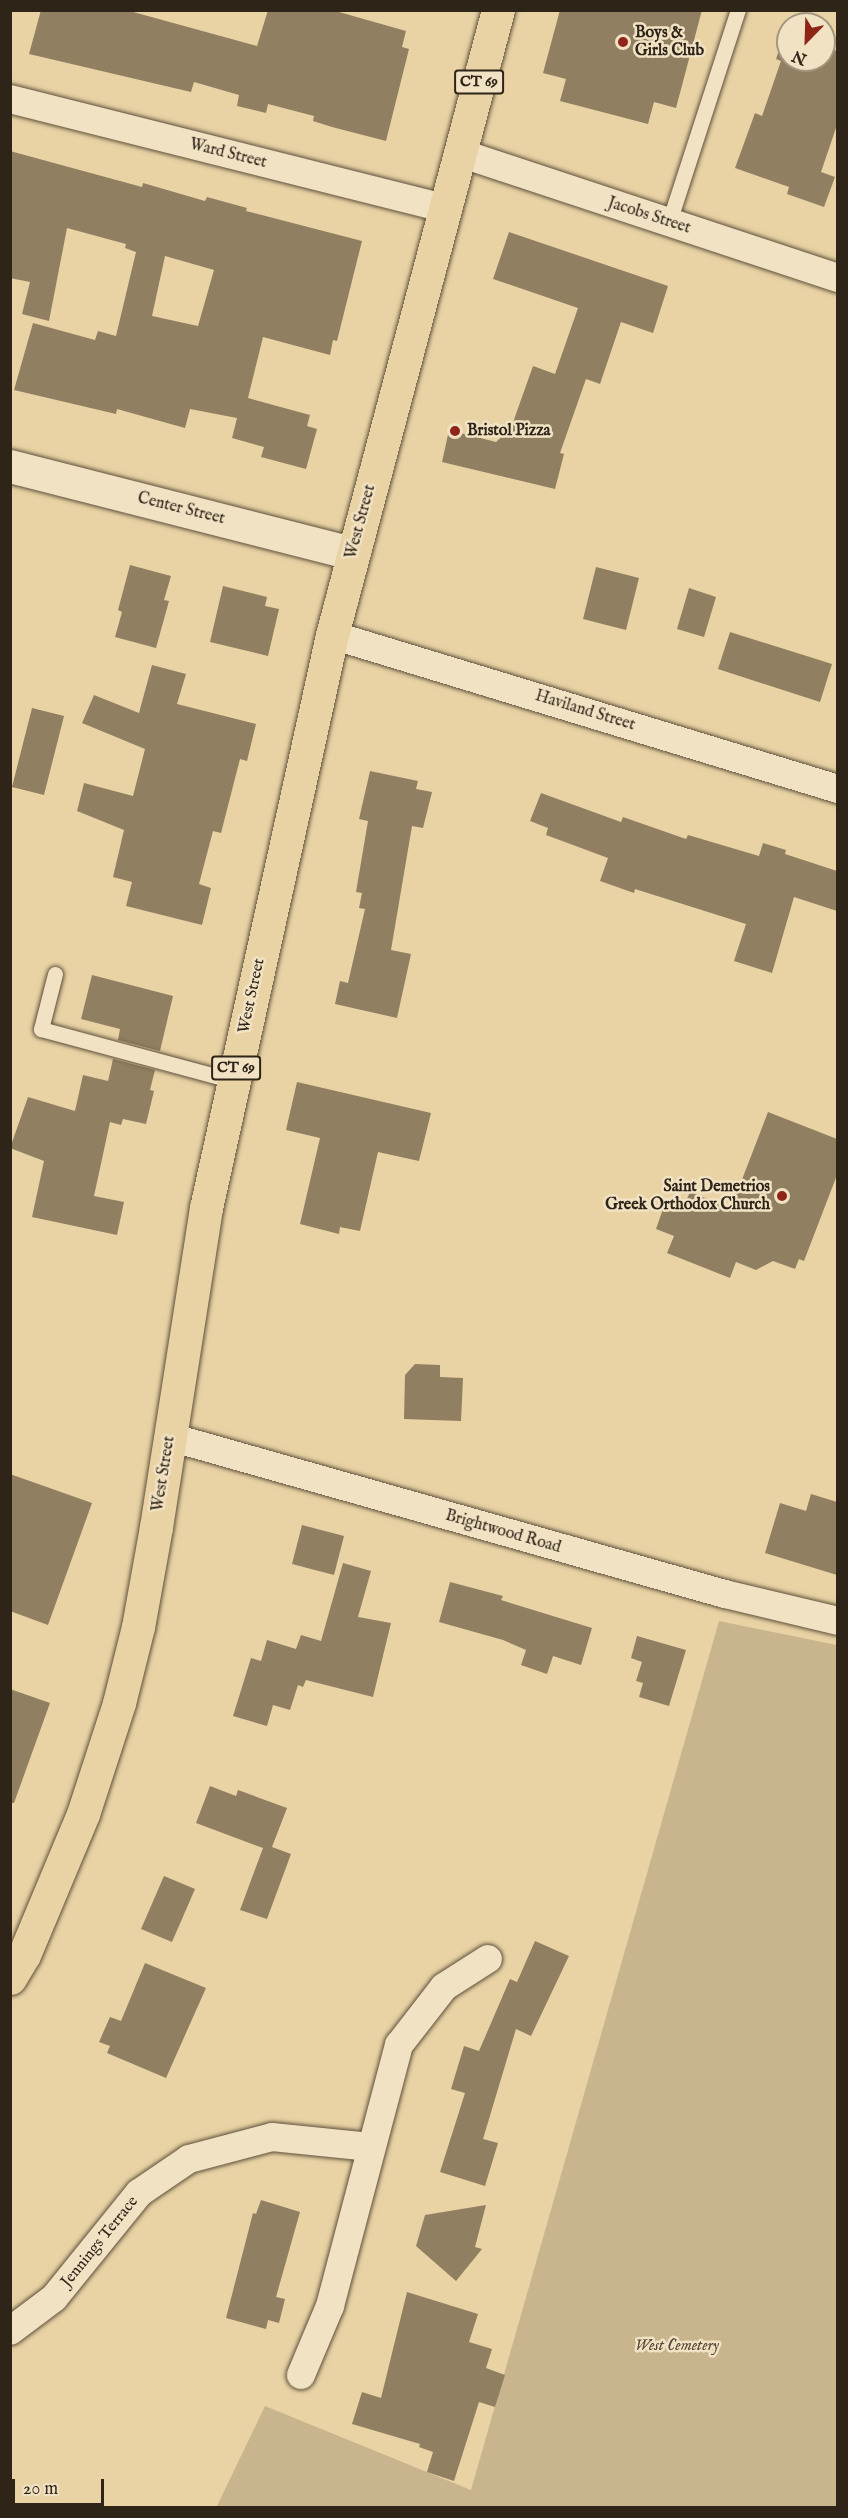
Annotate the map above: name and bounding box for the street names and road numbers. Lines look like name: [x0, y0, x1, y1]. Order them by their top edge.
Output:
road number: CT 69: [454, 70, 504, 94]
street label: Ward Street: [187, 135, 269, 173]
street label: Jacobs Street: [605, 194, 693, 238]
street label: West Street: [342, 483, 380, 561]
street label: Center Street: [135, 489, 227, 529]
street label: Haviland Street: [533, 687, 637, 735]
street label: West Street: [235, 957, 269, 1035]
road number: CT 69: [210, 1056, 262, 1080]
street label: West Street: [149, 1435, 179, 1513]
street label: Brightwood Road: [443, 1506, 563, 1558]
street label: Jennings Terrace: [57, 2193, 143, 2291]

